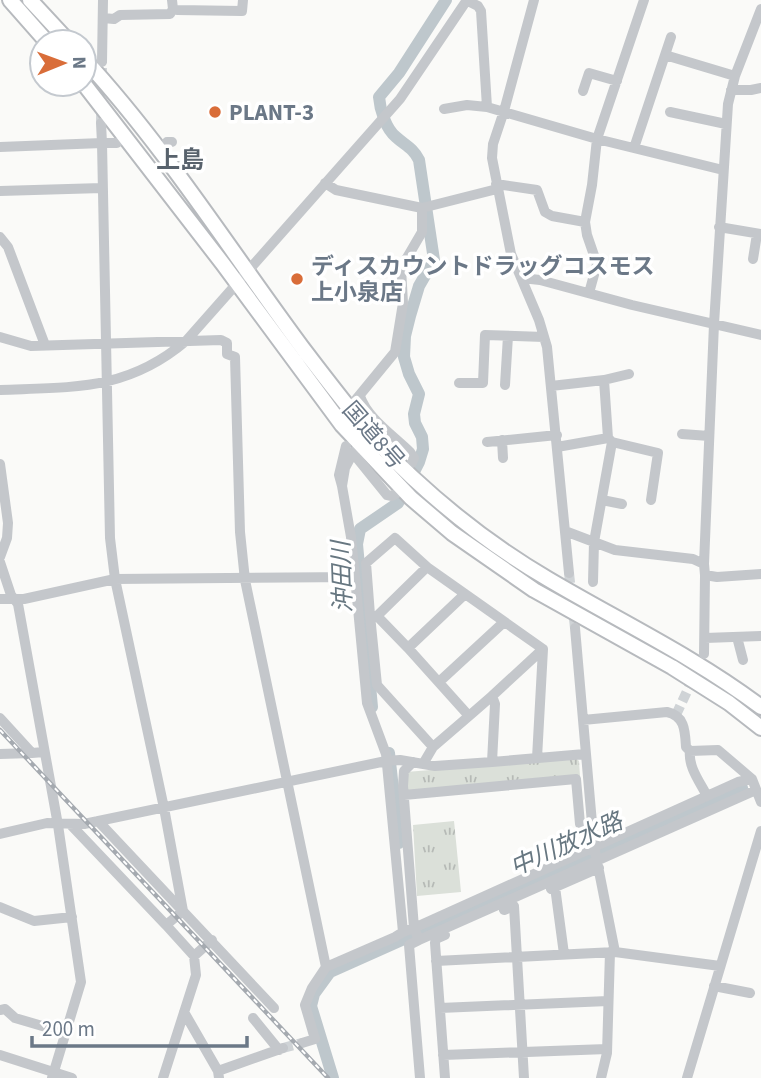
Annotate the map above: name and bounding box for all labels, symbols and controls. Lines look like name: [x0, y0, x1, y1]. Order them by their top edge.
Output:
north arrow: [28, 28, 98, 98]
text: N: [65, 56, 92, 69]
place label: PLANT-3: [229, 96, 314, 129]
marker: PLANT-3: [207, 104, 223, 120]
district label: 上島: [156, 143, 204, 178]
place label: ディスカウントドラッグコスモス 上小泉店: [311, 250, 654, 309]
marker: ディスカウントドラッグコスモス 上小泉店: [289, 271, 305, 287]
street label: 国道8号: [335, 394, 412, 477]
water label: 沖田川: [324, 537, 361, 614]
water label: 中川放水路: [504, 803, 630, 885]
scale bar: [32, 1004, 247, 1048]
text: 200 m: [42, 1014, 95, 1044]

